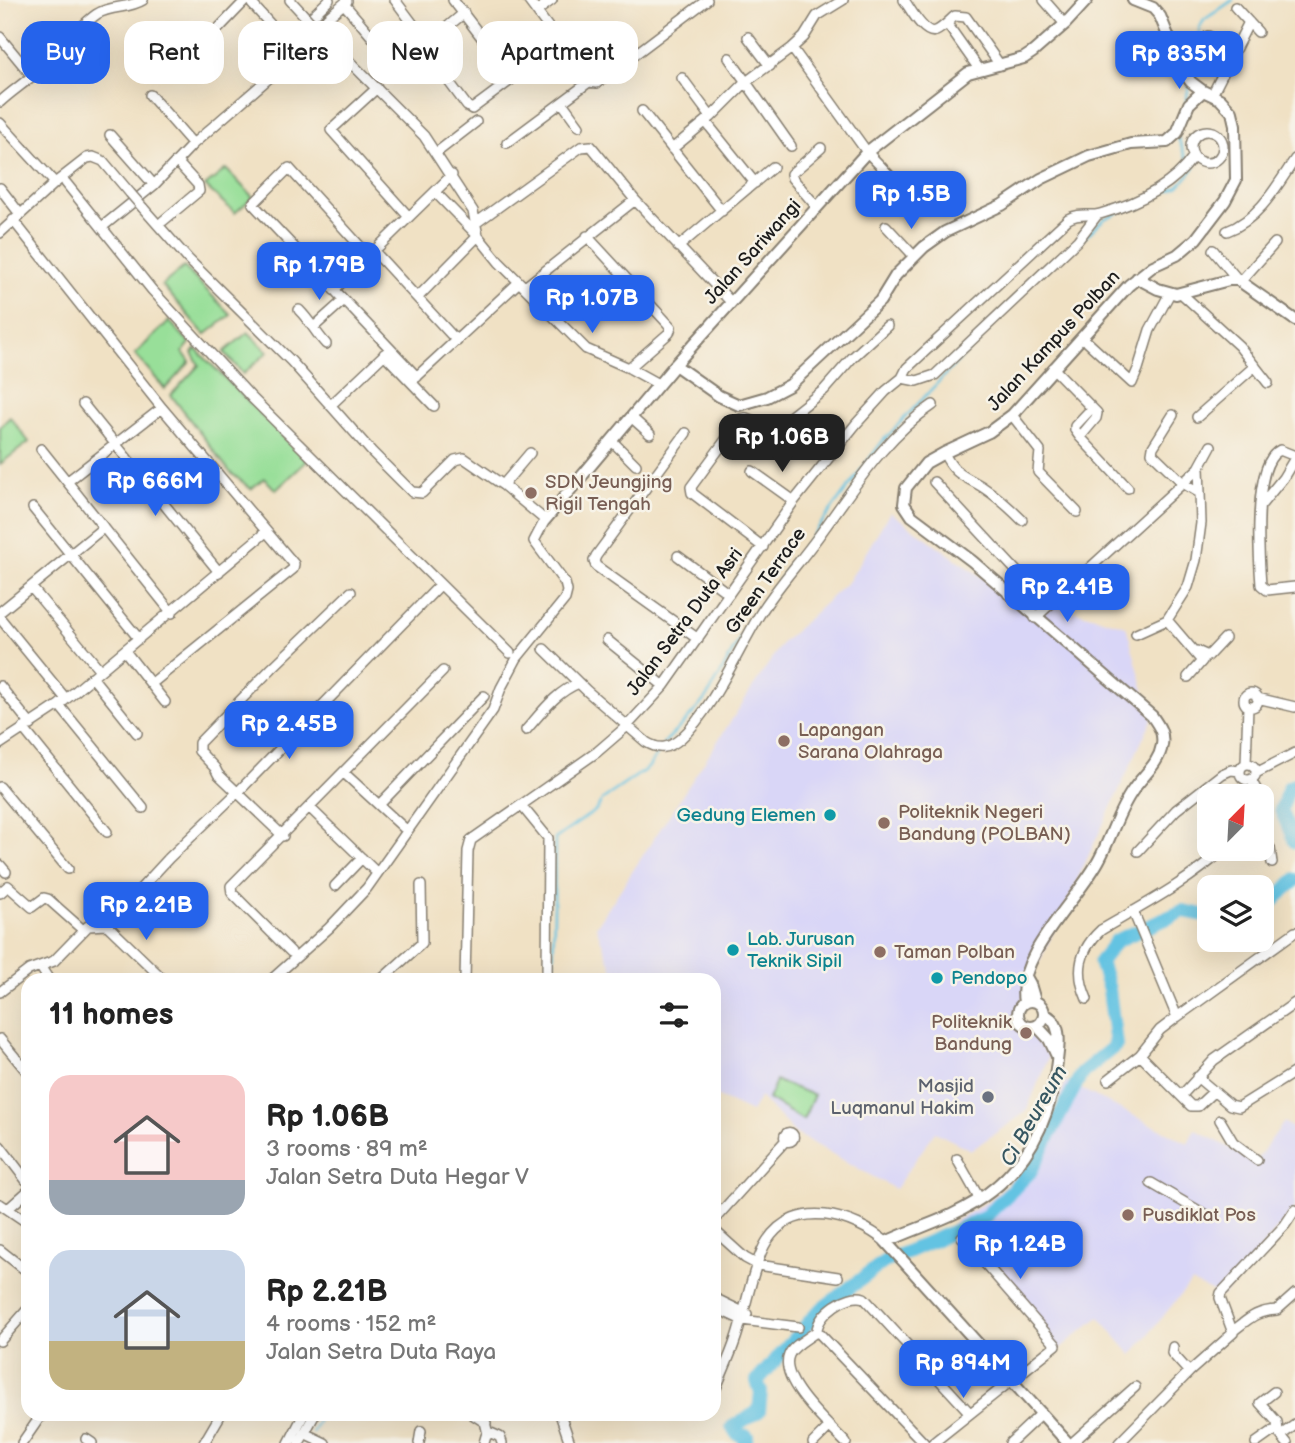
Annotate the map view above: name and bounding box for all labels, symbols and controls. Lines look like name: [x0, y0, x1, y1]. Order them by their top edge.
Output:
chip: Buy: [21, 21, 110, 84]
chip: Rent: [124, 21, 224, 84]
chip: Filters: [238, 21, 353, 84]
chip: New: [367, 21, 463, 84]
chip: Apartment: [477, 21, 638, 84]
pin: Rp 835M: [1114, 32, 1244, 91]
text: Rp 835M: [1131, 40, 1227, 68]
pin: Rp 1.5B: [846, 172, 976, 231]
text: Rp 1.5B: [871, 180, 951, 208]
street label: Jalan Sariwangi: [700, 195, 806, 309]
pin: Rp 1.79B: [247, 243, 391, 302]
text: Rp 1.79B: [273, 251, 365, 279]
street label: Jalan Kampus Polban: [983, 266, 1125, 416]
pin: Rp 1.07B: [520, 276, 664, 335]
text: Rp 1.07B: [545, 284, 639, 312]
pin: Rp 1.06B: [710, 414, 854, 474]
text: Rp 1.06B: [735, 423, 829, 451]
pin: Rp 666M: [90, 458, 220, 518]
text: Rp 666M: [107, 467, 203, 495]
place label: SDN Jeungjing Rigil Tengah: [545, 471, 672, 516]
marker: SDN Jeungjing Rigil Tengah: [523, 485, 539, 501]
street label: Green Terrace: [721, 523, 811, 639]
street label: Jalan Setra Duta Asri: [622, 544, 748, 700]
pin: Rp 2.41B: [995, 564, 1139, 624]
text: Rp 2.41B: [1021, 573, 1114, 601]
pin: Rp 2.45B: [217, 702, 361, 761]
text: Rp 2.45B: [240, 710, 338, 738]
place label: Lapangan Sarana Olahraga: [798, 719, 943, 764]
marker: Lapangan Sarana Olahraga: [776, 733, 792, 749]
north arrow: [1197, 784, 1274, 861]
map controls: [1197, 784, 1274, 952]
place label: Politeknik Negeri Bandung (POLBAN): [898, 801, 1071, 846]
place label: Gedung Elemen: [677, 804, 816, 827]
marker: Gedung Elemen: [822, 807, 838, 823]
marker: Politeknik Negeri Bandung (POLBAN): [876, 815, 892, 831]
button: layers: [1197, 875, 1274, 952]
pin: Rp 2.21B: [74, 883, 218, 942]
text: Rp 2.21B: [99, 891, 193, 919]
place label: Lab. Jurusan Teknik Sipil: [747, 928, 855, 973]
place label: Taman Polban: [894, 941, 1015, 964]
marker: Lab. Jurusan Teknik Sipil: [725, 942, 741, 958]
marker: Taman Polban: [872, 944, 888, 960]
place label: Pendopo: [951, 967, 1028, 990]
marker: Pendopo: [929, 970, 945, 986]
icon: filters: [655, 996, 693, 1034]
text: 11 homes: [49, 997, 173, 1033]
place label: Politeknik Bandung: [931, 1011, 1013, 1056]
marker: Politeknik Bandung: [1018, 1025, 1034, 1041]
water label: Ci Beureum: [995, 1061, 1073, 1171]
place label: Masjid Luqmanul Hakim: [830, 1075, 974, 1120]
marker: Masjid Luqmanul Hakim: [980, 1089, 996, 1105]
text: Rp 1.06B: [266, 1099, 389, 1135]
icon: home: [105, 1103, 189, 1187]
text: 3 rooms · 89 m²: [266, 1135, 428, 1163]
text: Jalan Setra Duta Hegar V: [266, 1163, 529, 1191]
place label: Pusdiklat Pos: [1142, 1204, 1256, 1227]
marker: Pusdiklat Pos: [1120, 1207, 1136, 1223]
pin: Rp 1.24B: [948, 1222, 1092, 1281]
text: Rp 1.24B: [974, 1230, 1066, 1258]
text: Rp 2.21B: [266, 1274, 388, 1310]
icon: home: [105, 1278, 189, 1362]
text: 4 rooms · 152 m²: [266, 1310, 436, 1338]
text: Jalan Setra Duta Raya: [266, 1338, 496, 1366]
pin: Rp 894M: [898, 1340, 1028, 1400]
text: Rp 894M: [915, 1349, 1011, 1377]

